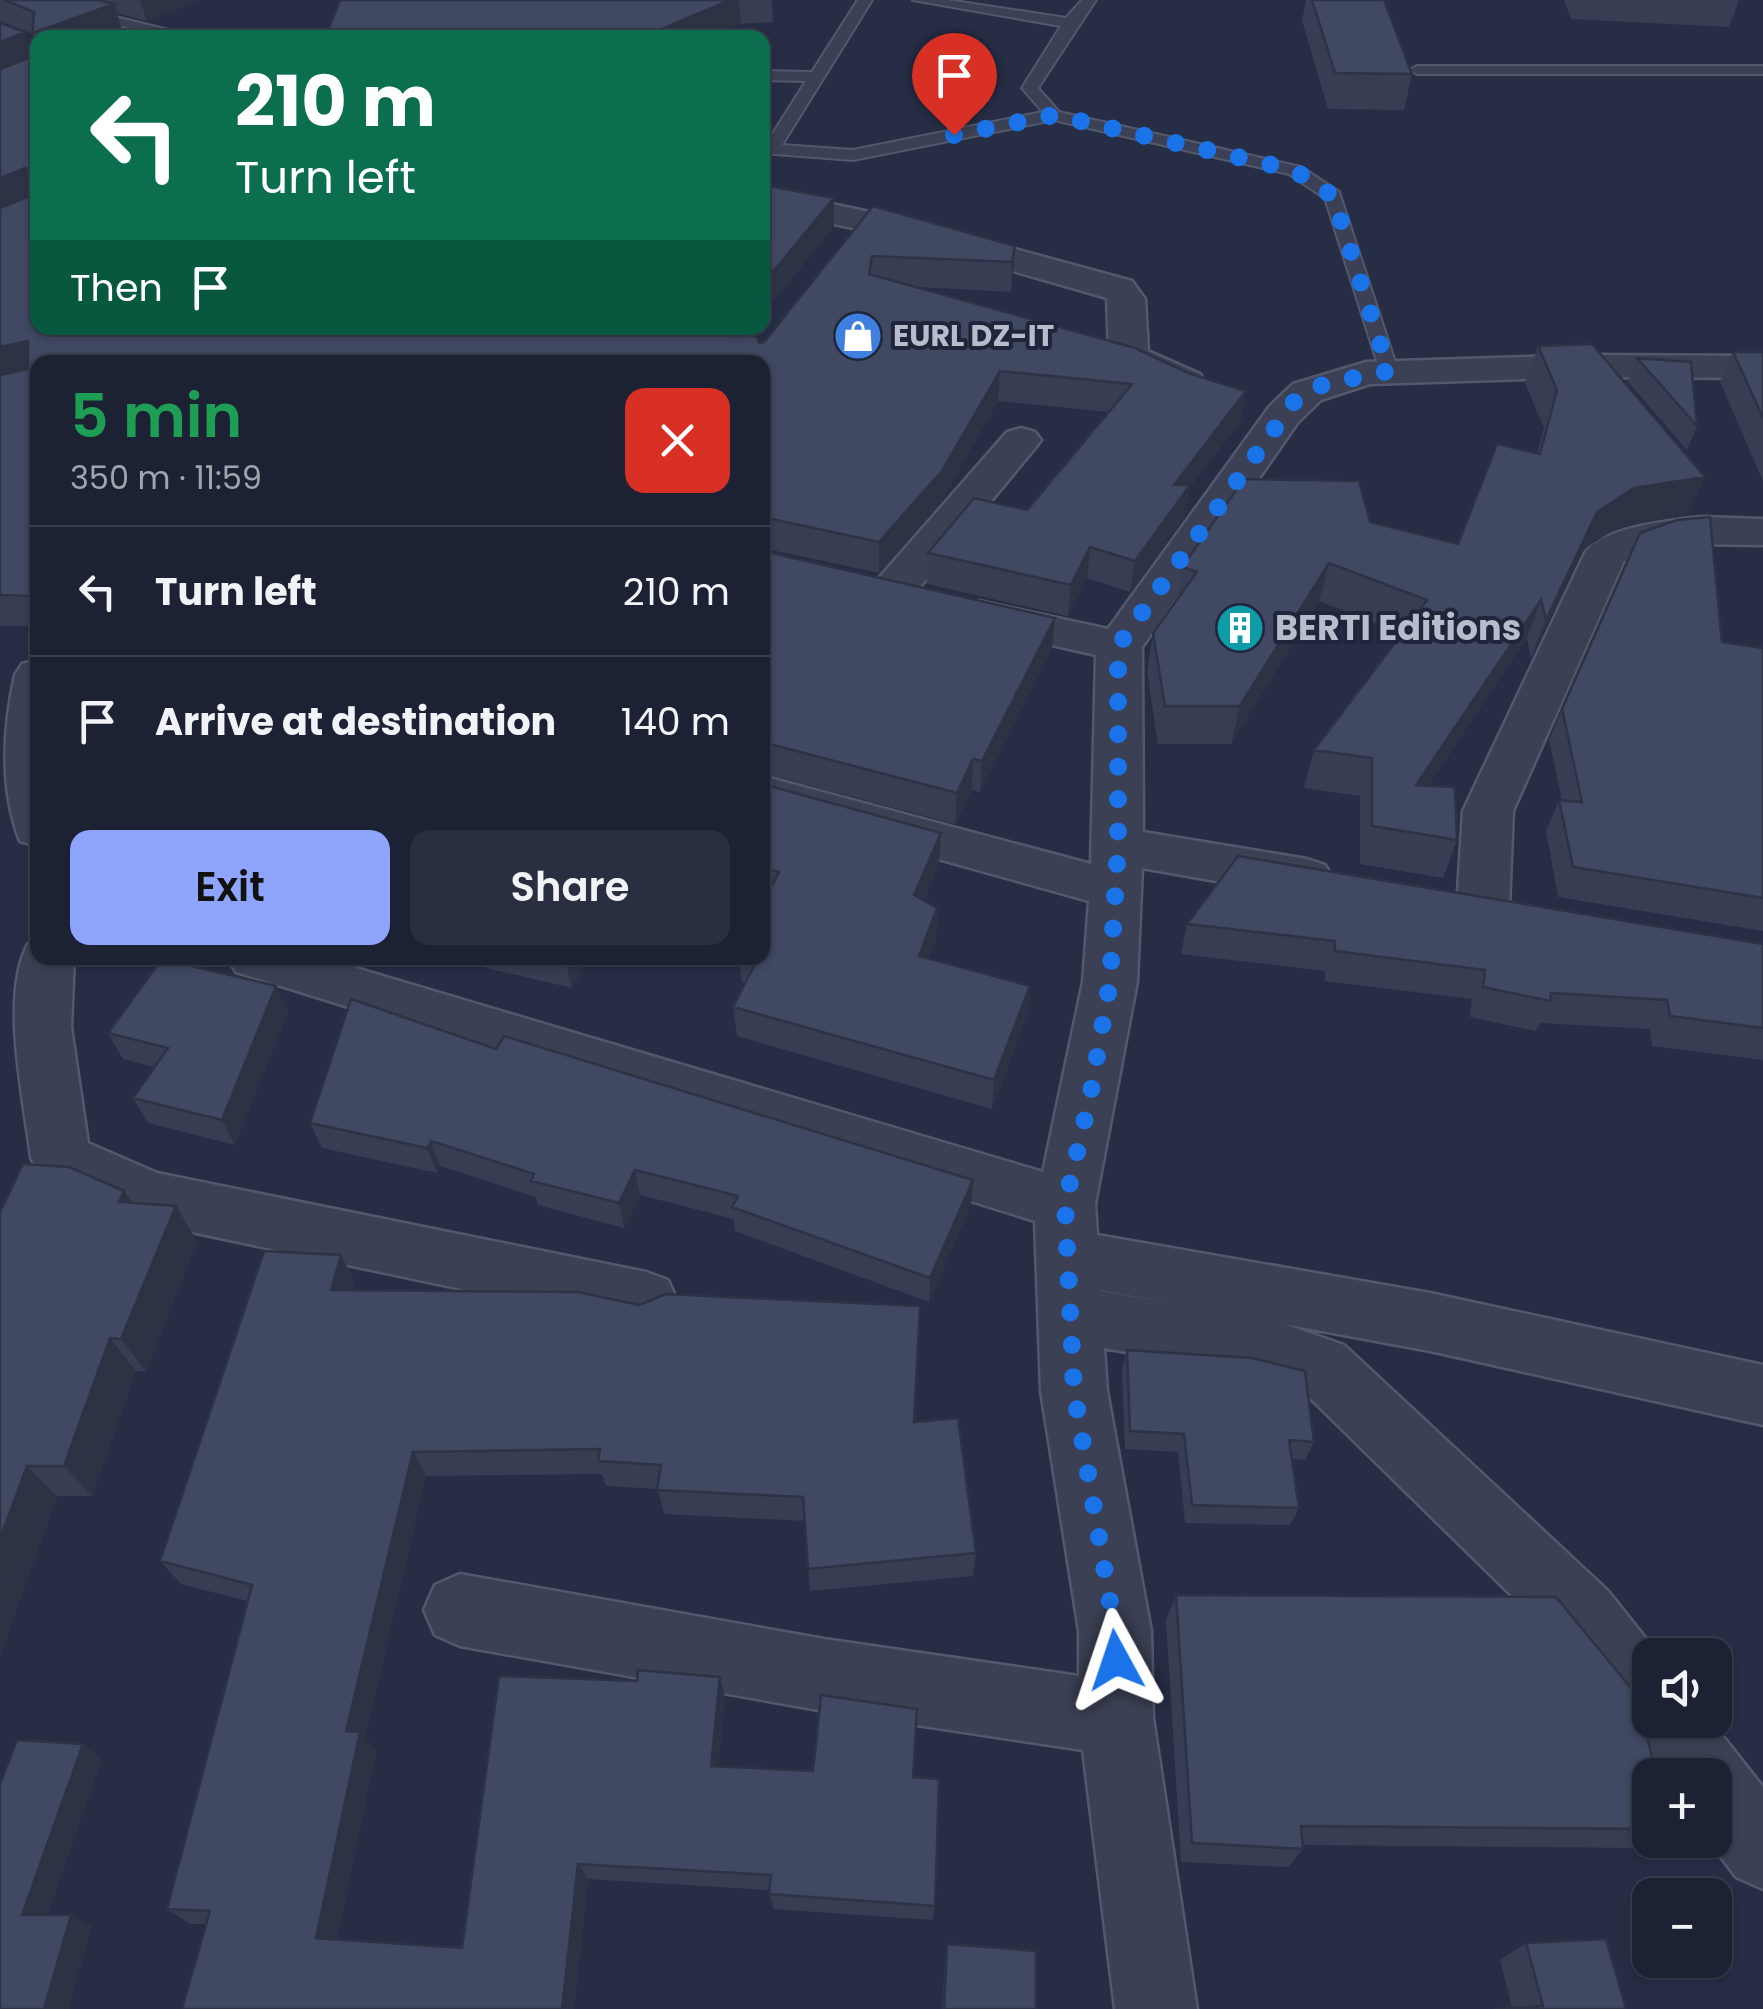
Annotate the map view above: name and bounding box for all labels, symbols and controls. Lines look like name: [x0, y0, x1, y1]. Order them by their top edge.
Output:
pin: [912, 33, 997, 136]
icon: arrive: [927, 48, 982, 103]
text: 210 m: [235, 52, 436, 151]
icon: left: [70, 70, 200, 200]
text: Turn left: [235, 146, 416, 209]
icon: arrive: [183, 260, 238, 315]
text: Then: [70, 261, 163, 314]
shop icon: EURL DZ-IT: [832, 310, 884, 362]
place label: EURL DZ-IT: [893, 314, 1055, 357]
text: 5 min: [70, 374, 242, 458]
button: close: [625, 388, 730, 493]
text: 350 m · 11:59: [70, 455, 262, 500]
icon: left: [70, 564, 125, 619]
text: Turn left: [155, 565, 317, 618]
text: 210 m: [623, 565, 730, 618]
building icon: BERTI Editions: [1214, 602, 1266, 654]
place label: BERTI Editions: [1275, 603, 1521, 652]
icon: arrive: [70, 694, 125, 749]
text: Arrive at destination: [155, 695, 556, 748]
text: 140 m: [621, 695, 730, 748]
button: Exit: [70, 830, 390, 945]
button: Share: [410, 830, 730, 945]
position arrow: [1064, 1608, 1168, 1712]
map controls: [1632, 1638, 1732, 1978]
button: sound: [1632, 1638, 1732, 1738]
button: +: [1632, 1758, 1732, 1858]
button: −: [1632, 1878, 1732, 1978]

